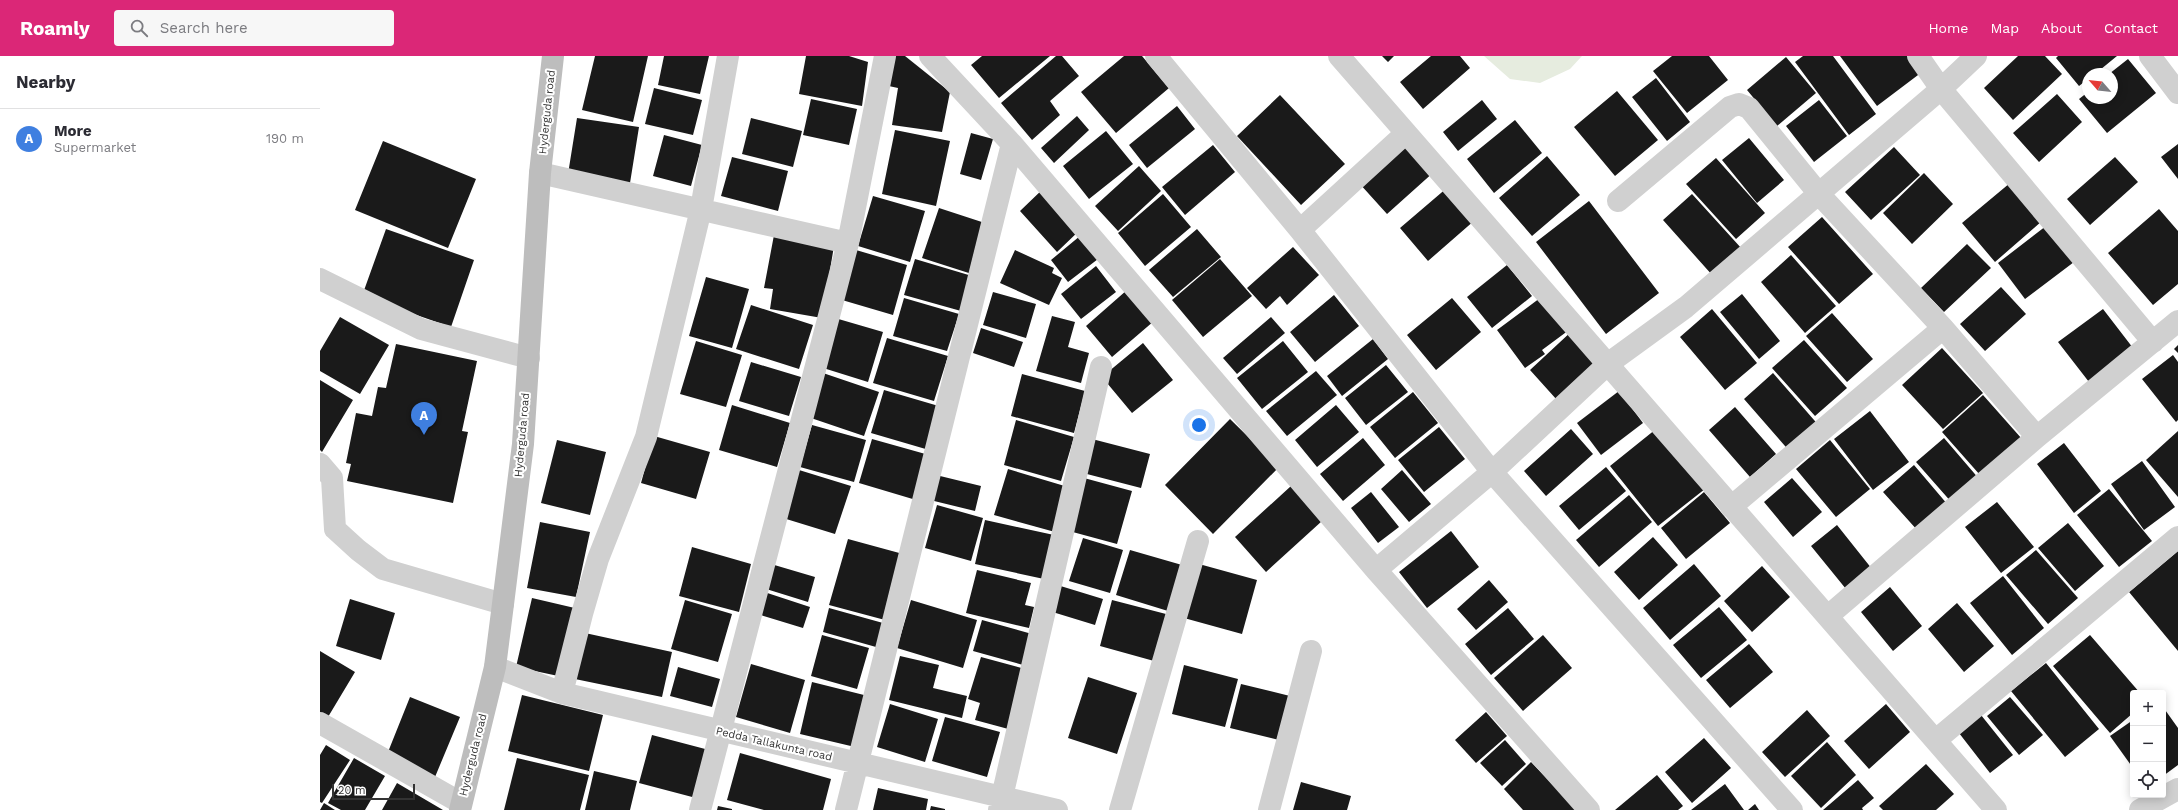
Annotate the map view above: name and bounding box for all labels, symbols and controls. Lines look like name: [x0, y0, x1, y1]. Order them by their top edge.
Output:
search box: [114, 10, 394, 46]
text: Roamly: [20, 17, 90, 40]
icon: search: [128, 17, 150, 39]
text: Search here: [160, 19, 248, 37]
text: Home: [1928, 20, 1968, 36]
text: Map: [1990, 20, 2019, 36]
text: About: [2041, 20, 2082, 36]
text: Contact: [2104, 20, 2158, 36]
north arrow: [2082, 68, 2118, 104]
street label: Hyderguda road: [536, 69, 558, 155]
text: Nearby: [16, 72, 75, 92]
text: More: [54, 122, 92, 140]
text: A: [25, 131, 33, 146]
text: 190 m: [266, 131, 304, 146]
text: Supermarket: [54, 140, 136, 155]
street label: Hyderguda road: [512, 392, 532, 478]
pin: A: [411, 402, 437, 435]
your location: [1189, 415, 1209, 435]
map controls: [2130, 690, 2166, 798]
button: +: [2130, 690, 2166, 726]
street label: Hyderguda road: [456, 712, 490, 798]
street label: Pedda Tallakunta road: [715, 724, 833, 764]
button: −: [2130, 726, 2166, 762]
button: locate: [2130, 762, 2166, 798]
scale bar: [332, 782, 415, 801]
text: 20 m: [338, 784, 366, 797]

